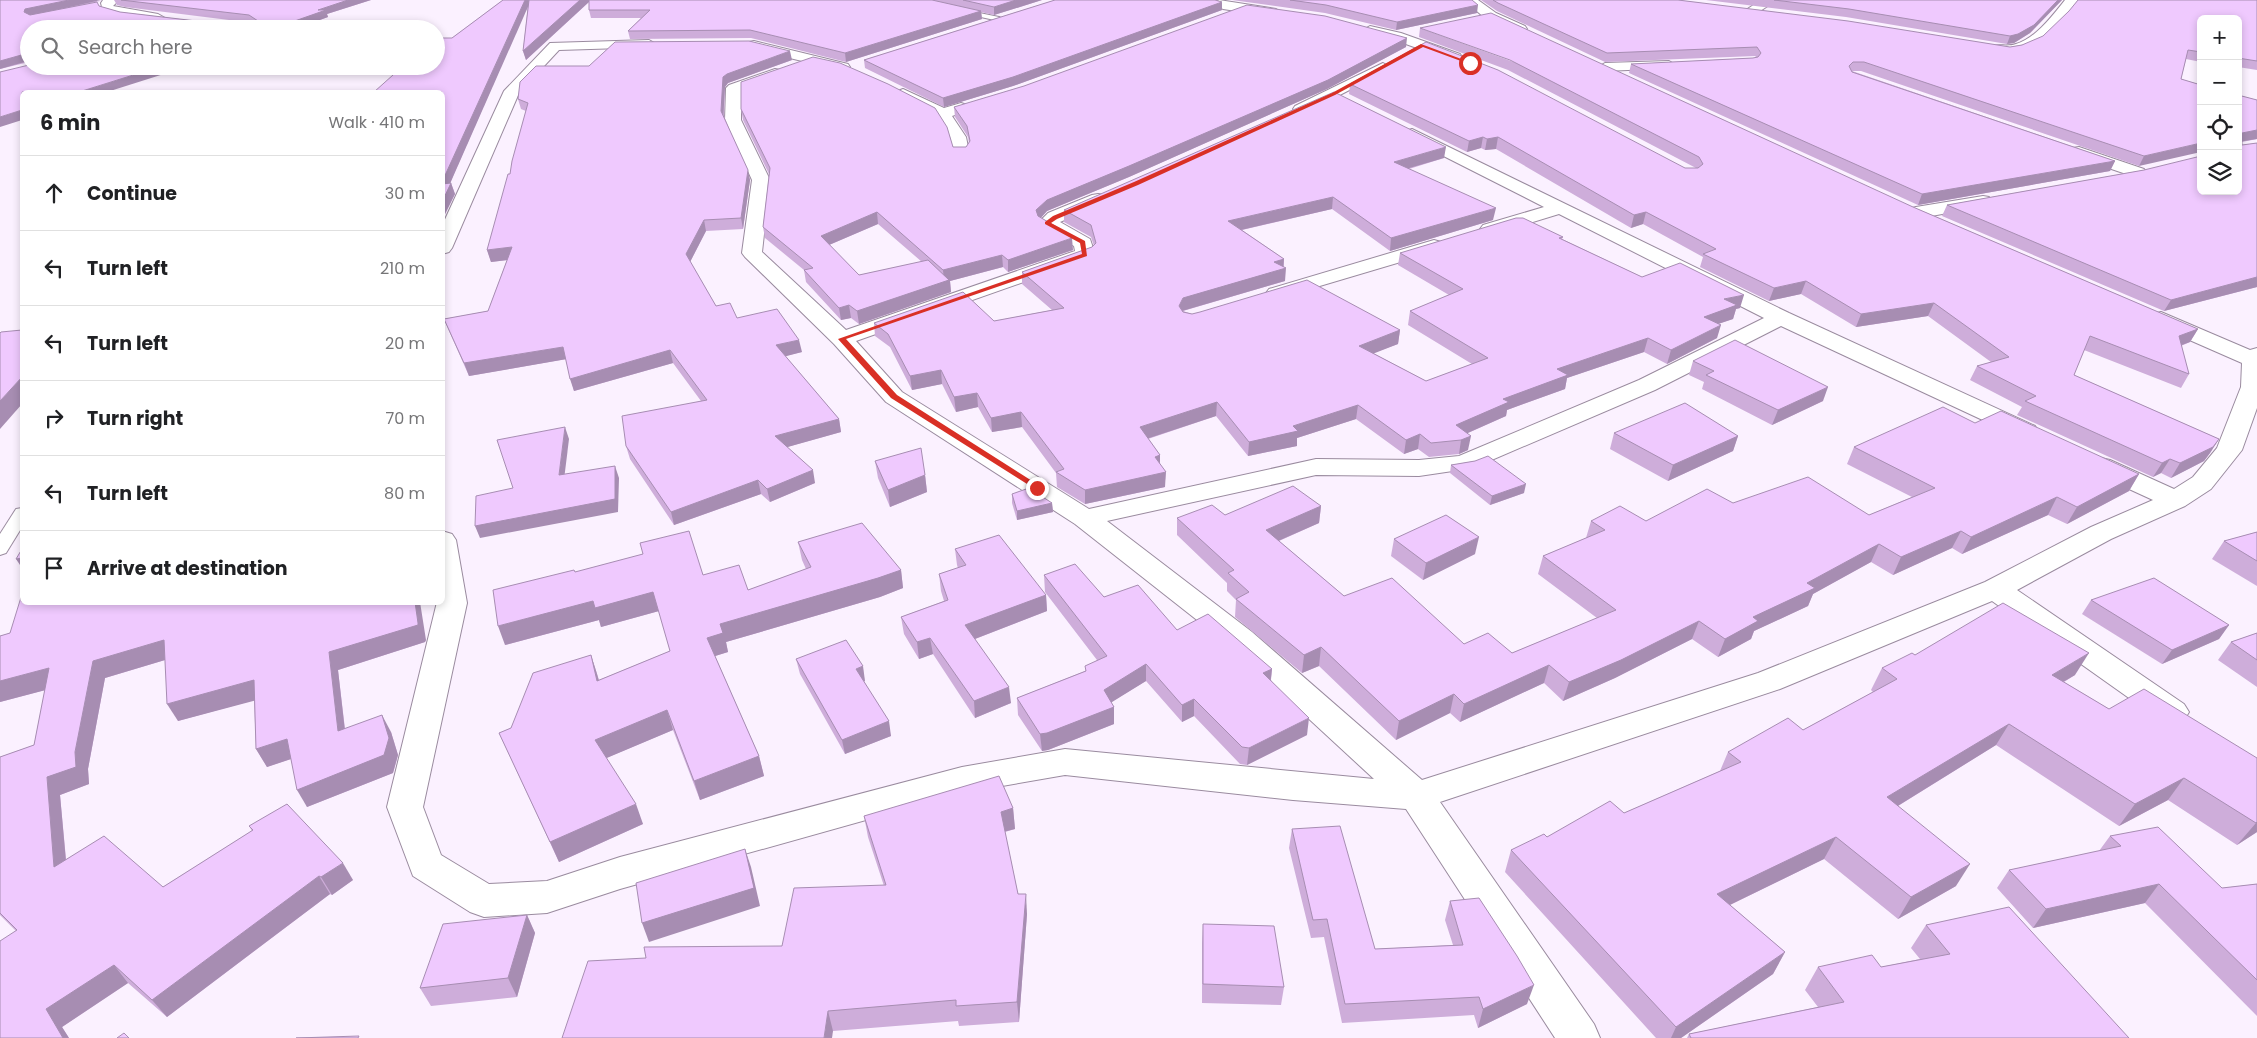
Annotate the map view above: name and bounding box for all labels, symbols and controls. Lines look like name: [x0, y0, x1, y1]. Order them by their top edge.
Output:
map controls: [2197, 15, 2242, 195]
button: +: [2197, 15, 2242, 60]
search box: [20, 20, 445, 75]
icon: search: [38, 34, 66, 62]
text: Search here: [78, 34, 192, 61]
route start: [1459, 52, 1482, 75]
button: −: [2197, 60, 2242, 105]
button: locate: [2197, 105, 2242, 150]
text: 6 min: [40, 108, 100, 137]
text: Walk · 410 m: [328, 111, 425, 134]
button: layers: [2197, 150, 2242, 195]
icon: ahead: [40, 179, 68, 207]
text: Continue: [87, 180, 177, 207]
text: 30 m: [385, 182, 425, 205]
icon: left: [40, 254, 68, 282]
text: Turn left: [87, 255, 168, 282]
text: 210 m: [380, 257, 425, 280]
icon: left: [40, 329, 68, 357]
text: Turn left: [87, 330, 168, 357]
text: 20 m: [385, 332, 425, 355]
icon: right: [40, 404, 68, 432]
text: Turn right: [87, 405, 183, 432]
text: 70 m: [385, 407, 425, 430]
route end: [1026, 477, 1049, 500]
icon: left: [40, 479, 68, 507]
text: Turn left: [87, 480, 168, 507]
text: 80 m: [384, 482, 425, 505]
icon: arrive: [40, 554, 68, 582]
text: Arrive at destination: [87, 555, 288, 582]

